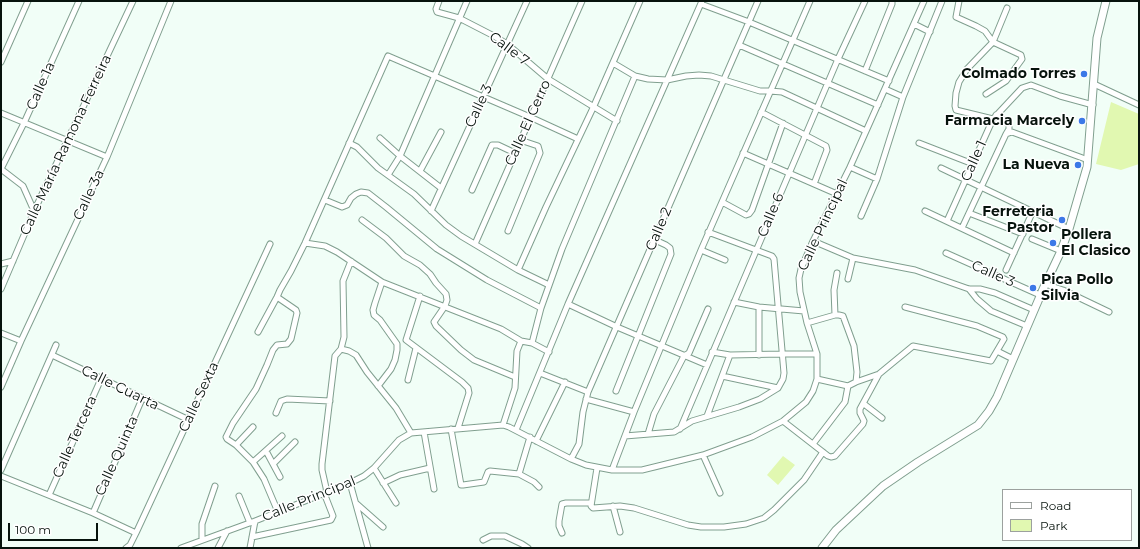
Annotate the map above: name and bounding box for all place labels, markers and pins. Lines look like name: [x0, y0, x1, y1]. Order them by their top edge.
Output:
place label: Colmado Torres: [961, 66, 1076, 82]
marker: Colmado Torres: [1079, 69, 1089, 79]
place label: Farmacia Marcely: [945, 113, 1074, 129]
marker: Farmacia Marcely: [1077, 116, 1087, 126]
place label: La Nueva: [1003, 157, 1070, 173]
marker: La Nueva: [1073, 160, 1083, 170]
place label: Ferreteria Pastor: [982, 204, 1054, 236]
marker: Ferreteria Pastor: [1057, 215, 1067, 225]
place label: Pollera El Clasico: [1061, 227, 1131, 260]
marker: Pollera El Clasico: [1048, 238, 1058, 248]
place label: Pica Pollo Silvia: [1041, 272, 1113, 304]
marker: Pica Pollo Silvia: [1028, 283, 1038, 293]

